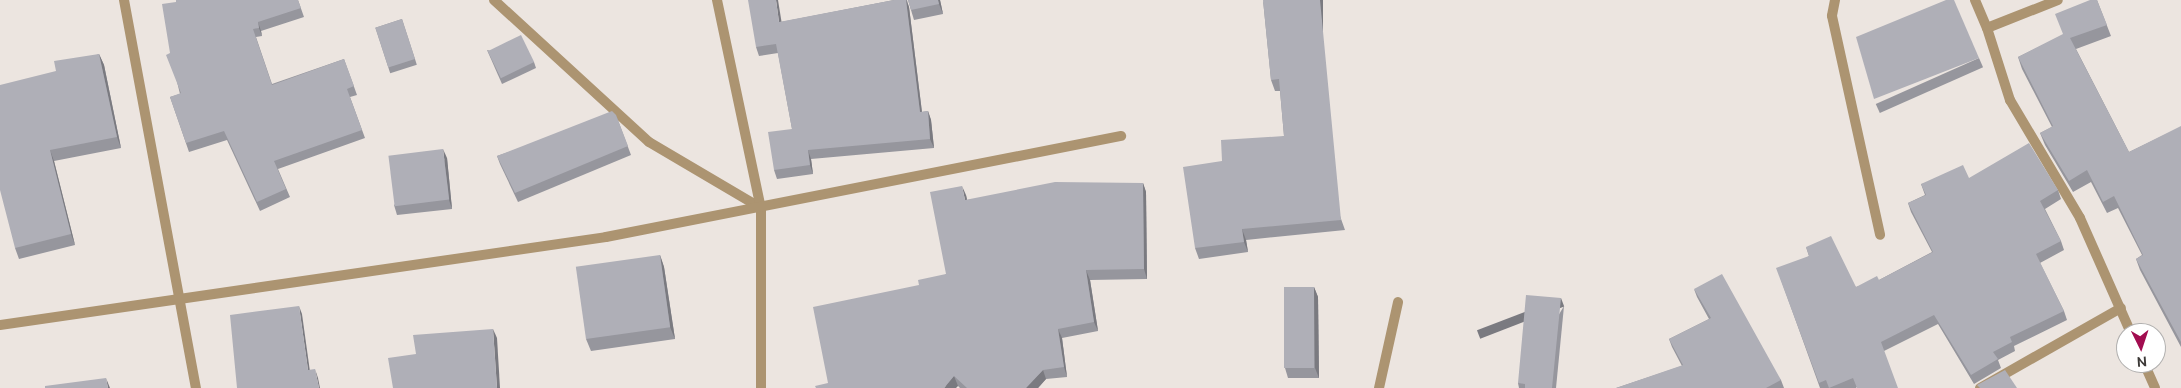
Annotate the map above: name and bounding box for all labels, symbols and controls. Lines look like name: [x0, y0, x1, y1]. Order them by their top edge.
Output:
north arrow: [2116, 323, 2166, 373]
text: N: [2136, 354, 2148, 370]

